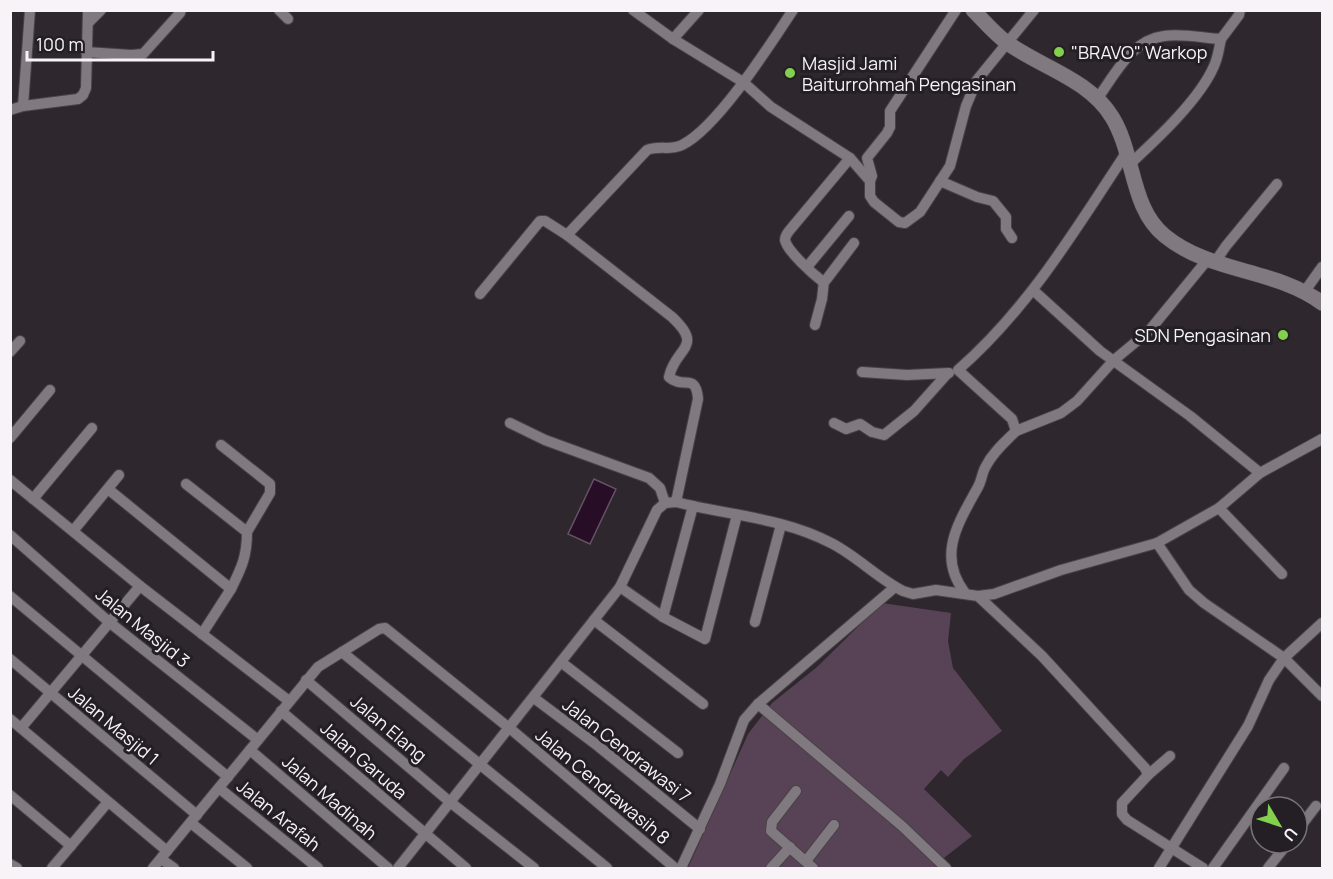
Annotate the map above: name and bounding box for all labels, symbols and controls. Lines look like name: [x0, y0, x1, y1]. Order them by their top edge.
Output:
scale bar: [27, 24, 213, 62]
text: 100 m: [36, 32, 84, 56]
place label: "BRAVO" Warkop: [1071, 40, 1207, 64]
marker: "BRAVO" Warkop: [1052, 45, 1066, 59]
place label: Masjid Jami Baiturrohmah Pengasinan: [802, 51, 1016, 96]
marker: Masjid Jami Baiturrohmah Pengasinan: [783, 66, 797, 80]
place label: SDN Pengasinan: [1134, 323, 1271, 347]
marker: SDN Pengasinan: [1276, 328, 1290, 342]
street label: Jalan Masjid 3: [91, 582, 195, 672]
street label: Jalan Masjid 1: [64, 680, 164, 770]
street label: Jalan Elang: [346, 689, 432, 767]
street label: Jalan Cendrawasi 7: [558, 692, 696, 808]
street label: Jalan Garuda: [316, 716, 412, 804]
street label: Jalan Cendrawasih 8: [531, 723, 675, 849]
street label: Jalan Madinah: [278, 749, 382, 845]
street label: Jalan Arafah: [232, 774, 326, 856]
north arrow: [1249, 795, 1309, 855]
text: U: [1278, 823, 1303, 846]

